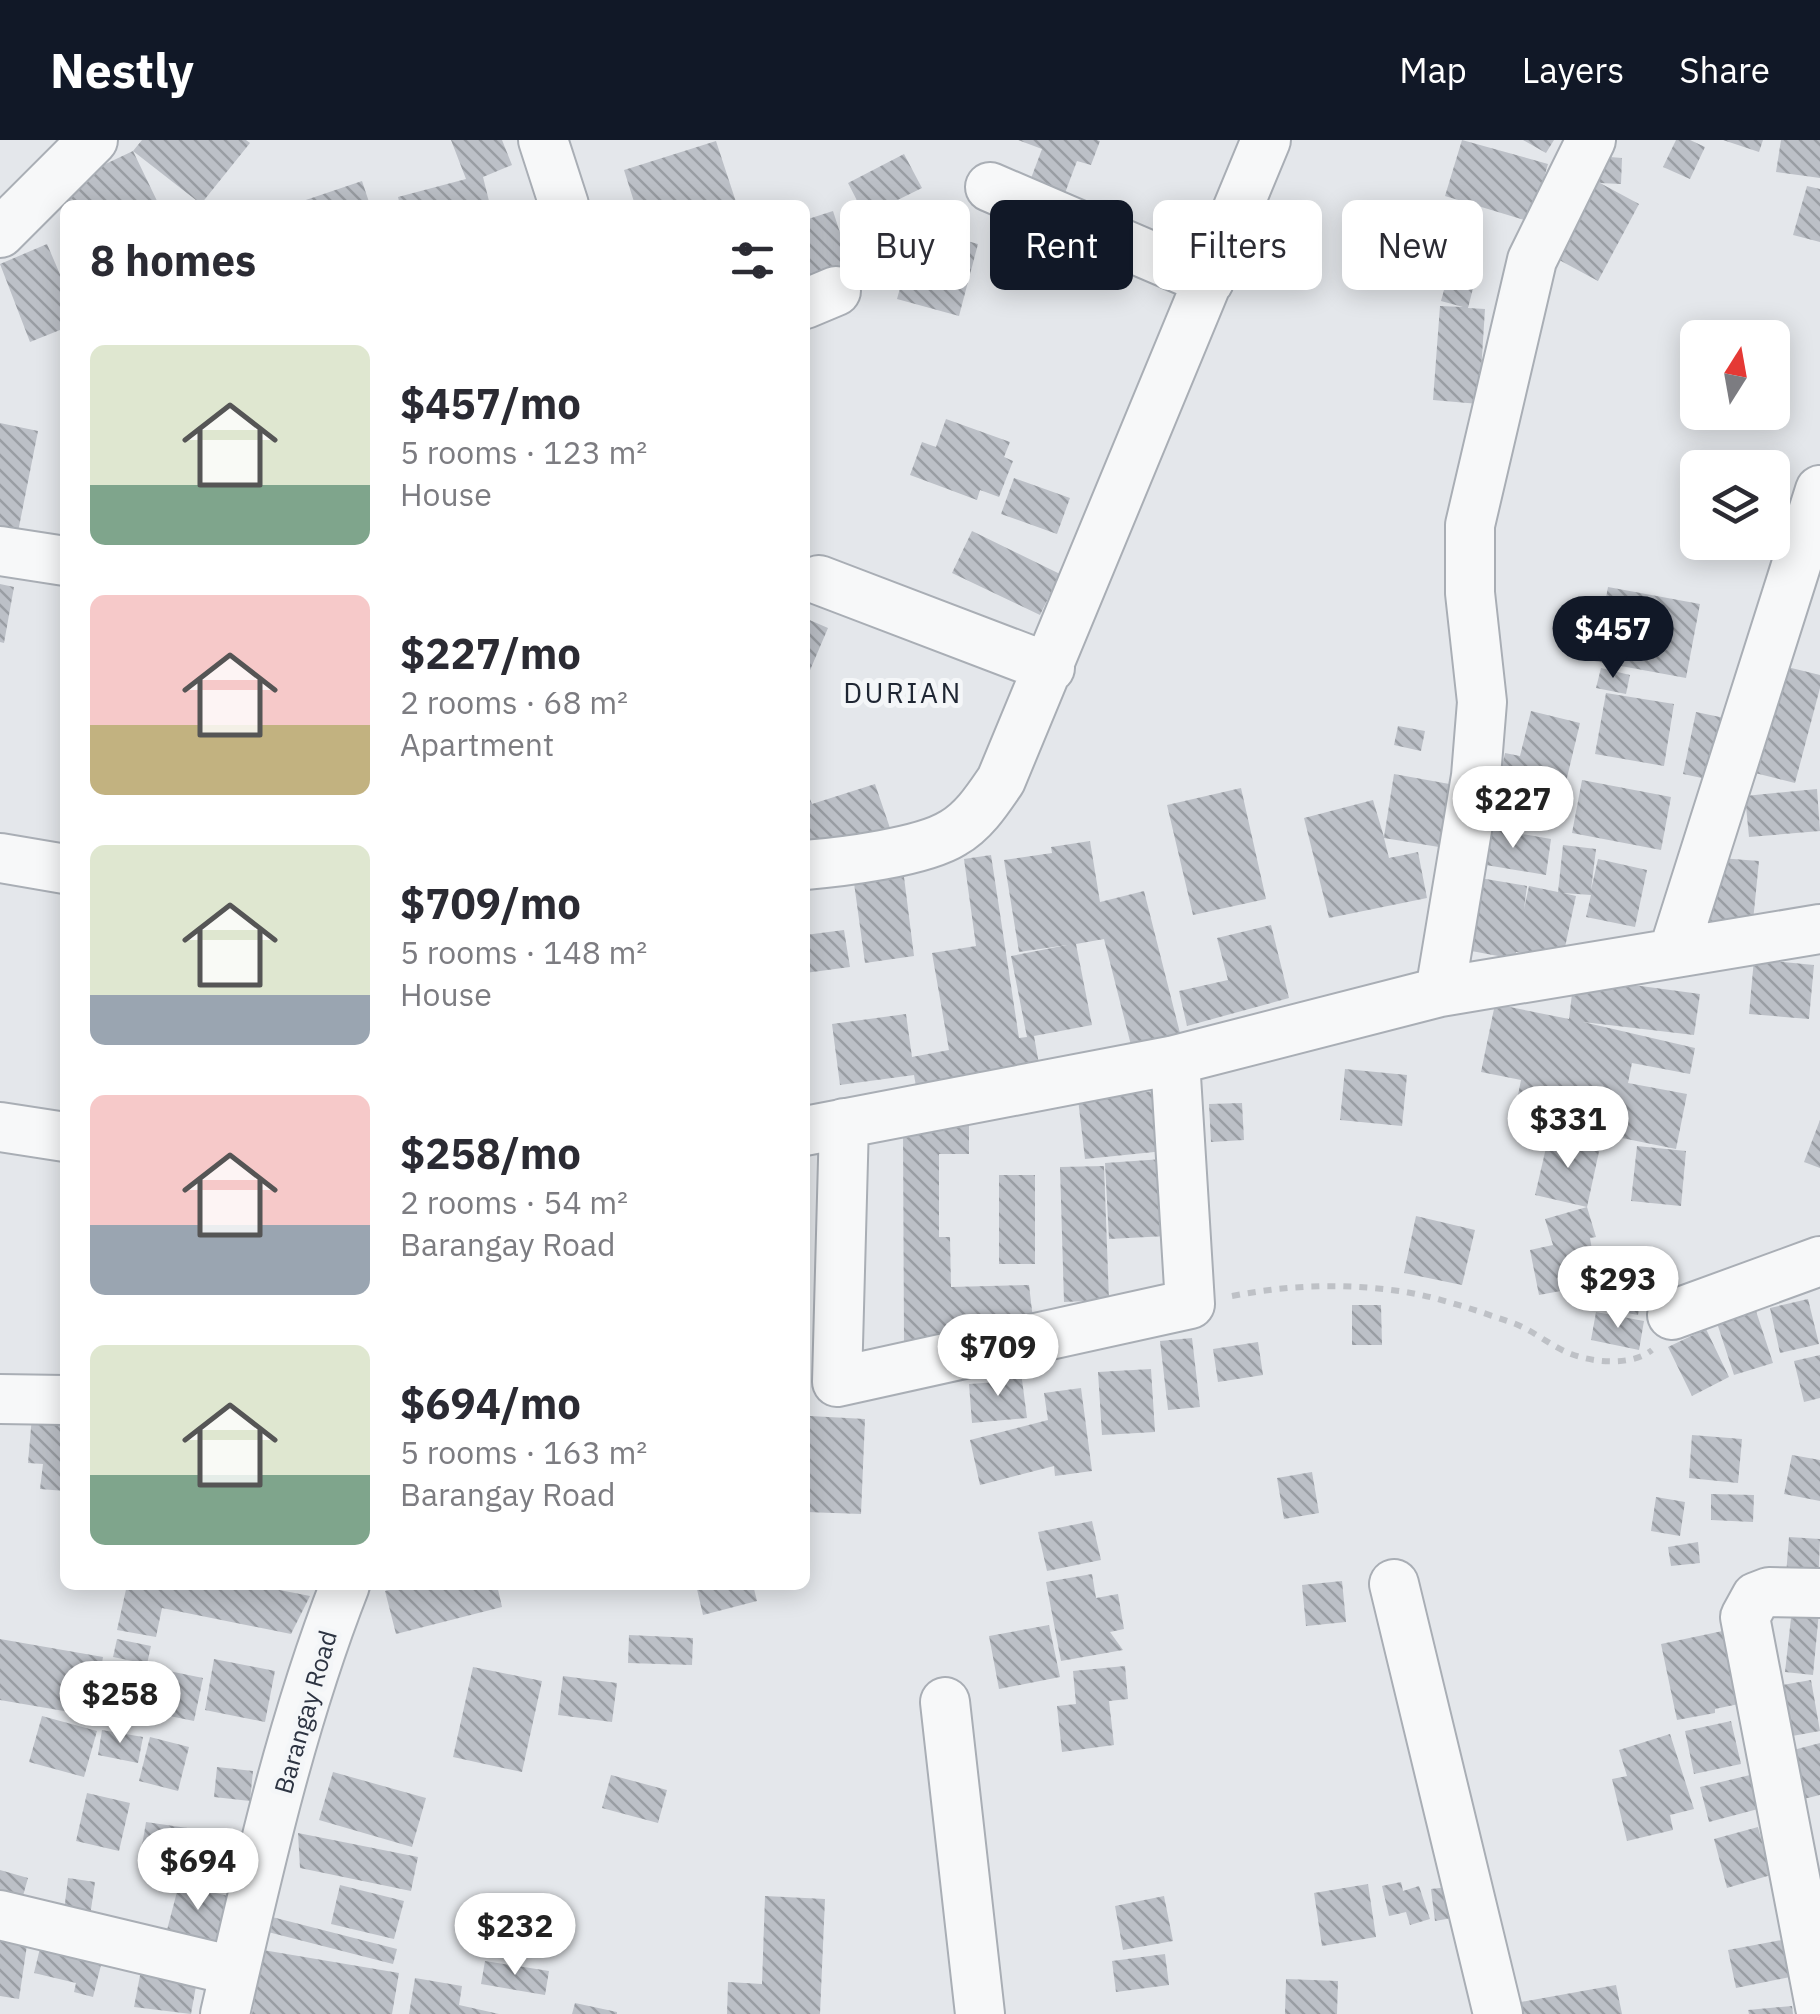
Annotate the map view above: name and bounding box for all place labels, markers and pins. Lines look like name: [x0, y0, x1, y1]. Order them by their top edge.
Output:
pin: $457: [1554, 596, 1672, 681]
pin: $227: [1454, 766, 1572, 851]
pin: $331: [1509, 1086, 1627, 1171]
pin: $293: [1559, 1246, 1677, 1331]
pin: $709: [939, 1314, 1057, 1399]
pin: $258: [61, 1661, 179, 1746]
pin: $694: [139, 1828, 257, 1913]
pin: $232: [456, 1893, 574, 1978]

